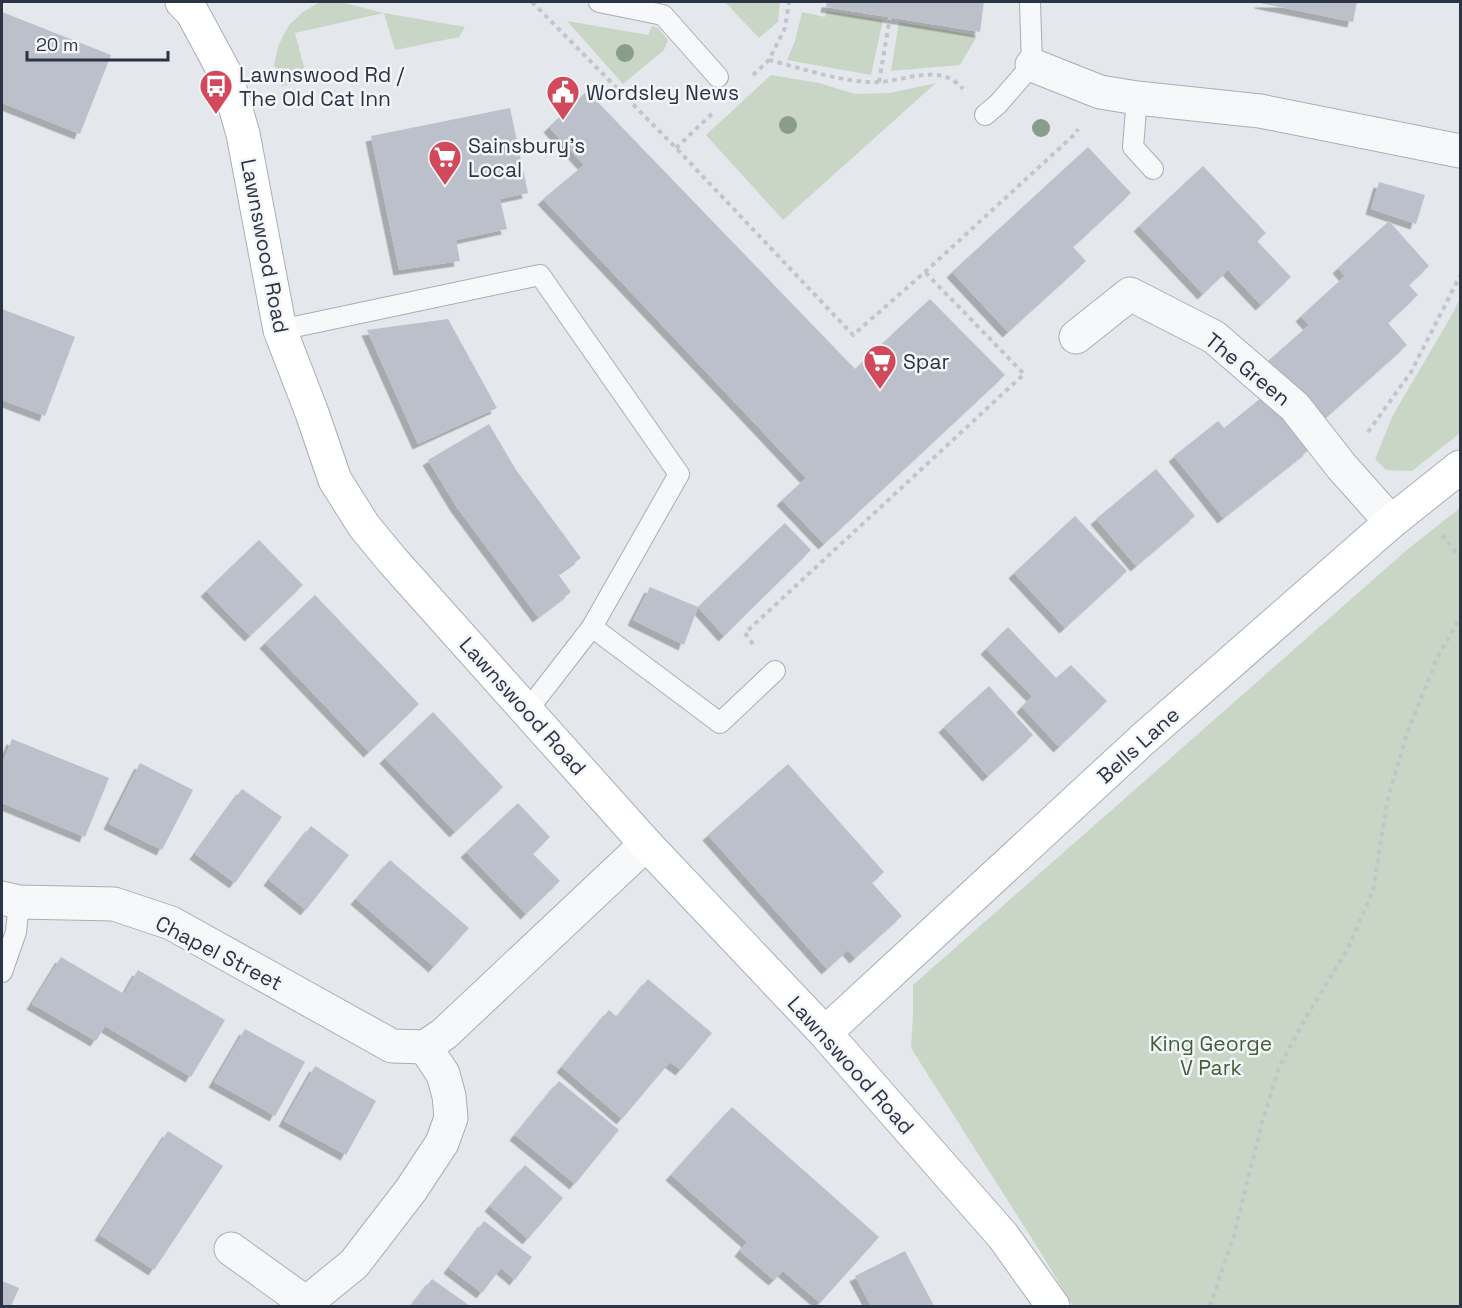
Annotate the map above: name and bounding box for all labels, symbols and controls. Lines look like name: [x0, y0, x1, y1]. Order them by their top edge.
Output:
scale bar: [27, 24, 168, 62]
text: 20 m: [36, 33, 79, 56]
place label: Lawnswood Rd / The Old Cat Inn: [239, 61, 405, 112]
bus stop icon: Lawnswood Rd / The Old Cat Inn: [198, 68, 234, 115]
public building icon: Wordsley News: [545, 74, 581, 121]
place label: Wordsley News: [586, 79, 739, 106]
place label: Sainsbury's Local: [468, 132, 585, 183]
supermarket icon: Sainsbury's Local: [427, 139, 463, 186]
street label: Lawnswood Road: [235, 157, 295, 335]
street label: The Green: [1200, 326, 1296, 412]
supermarket icon: Spar: [862, 343, 898, 390]
place label: Spar: [903, 348, 949, 375]
street label: Lawnswood Road: [454, 631, 592, 781]
street label: Bells Lane: [1091, 701, 1185, 789]
street label: Chapel Street: [151, 909, 287, 997]
street label: Lawnswood Road: [782, 990, 920, 1140]
park label: King George V Park: [1150, 1030, 1272, 1081]

